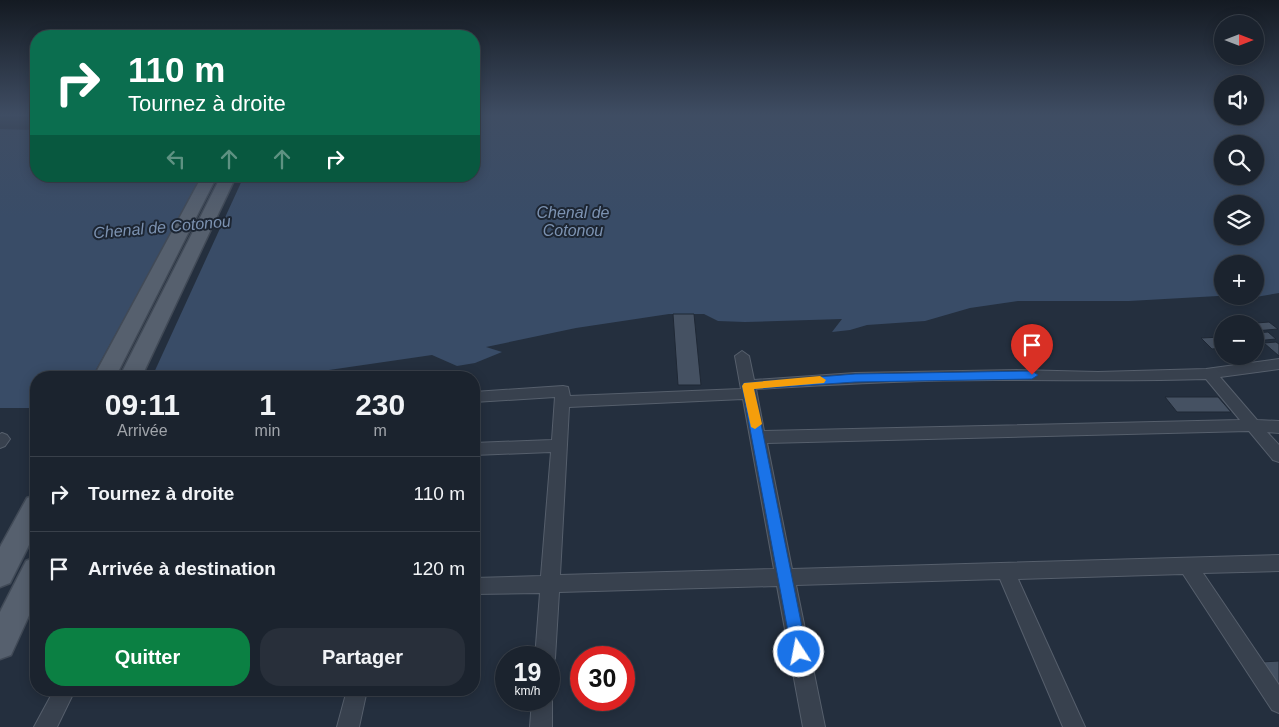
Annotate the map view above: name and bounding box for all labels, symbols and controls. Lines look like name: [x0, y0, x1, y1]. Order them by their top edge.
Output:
north arrow: [1214, 15, 1264, 65]
map controls: [1214, 15, 1264, 365]
icon: right: [45, 50, 110, 115]
text: 110 m: [128, 50, 225, 89]
button: sound: [1214, 75, 1264, 125]
text: Tournez à droite: [128, 91, 286, 116]
button: search: [1214, 135, 1264, 185]
icon: left: [162, 145, 190, 173]
icon: ahead: [215, 145, 243, 173]
icon: ahead: [268, 145, 296, 173]
icon: right: [321, 145, 349, 173]
button: layers: [1214, 195, 1264, 245]
water label: Chenal de Cotonou: [537, 204, 610, 239]
water label: Chenal de Cotonou: [93, 213, 232, 241]
button: +: [1214, 255, 1264, 305]
button: −: [1214, 315, 1264, 365]
pin: [1011, 324, 1053, 375]
icon: arrive: [1018, 331, 1046, 359]
text: 09:11: [105, 388, 180, 421]
text: 1: [259, 388, 276, 421]
text: 230: [355, 388, 405, 421]
text: Arrivée: [117, 422, 168, 439]
text: min: [255, 422, 280, 439]
text: m: [374, 422, 387, 439]
icon: right: [45, 480, 73, 508]
text: Tournez à droite: [88, 483, 234, 504]
text: 110 m: [414, 483, 465, 504]
icon: arrive: [45, 555, 73, 583]
text: Arrivée à destination: [88, 558, 276, 579]
text: 120 m: [412, 558, 465, 579]
position arrow: [772, 625, 824, 677]
button: Quitter: [45, 628, 250, 686]
button: Partager: [260, 628, 465, 686]
speed limit sign: 30: [570, 646, 635, 711]
text: 19: [514, 658, 541, 686]
text: km/h: [514, 684, 541, 698]

